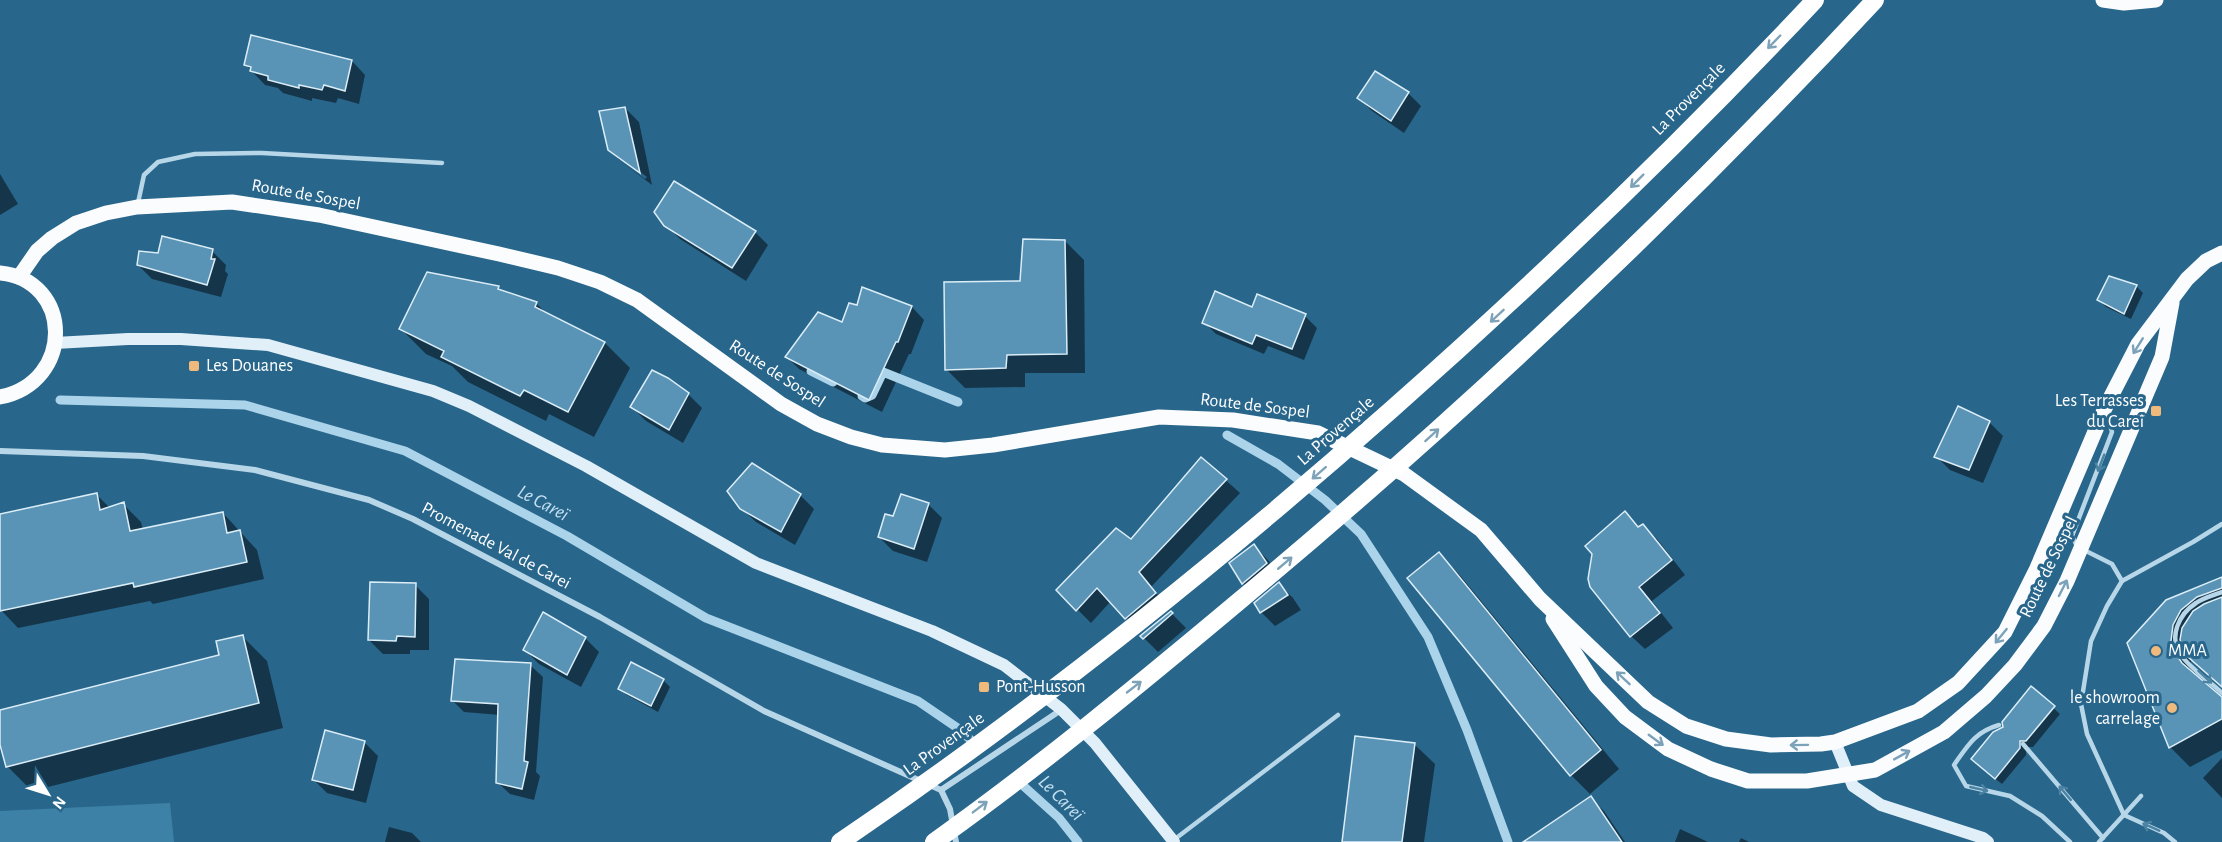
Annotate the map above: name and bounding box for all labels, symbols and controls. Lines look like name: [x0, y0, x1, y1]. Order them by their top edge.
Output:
one-way arrow: [1767, 35, 1781, 50]
street label: La Provençale: [1649, 59, 1729, 139]
one-way arrow: [1630, 174, 1645, 189]
street label: Route de Sospel: [250, 177, 362, 213]
one-way arrow: [1489, 309, 1504, 323]
street label: Route de Sospel: [726, 336, 828, 412]
one-way arrow: [2131, 337, 2143, 354]
place label: Les Douanes: [206, 357, 293, 375]
marker: Les Douanes: [187, 359, 201, 373]
street label: Route de Sospel: [1199, 390, 1311, 422]
place label: Les Terrasses du Careï: [2055, 392, 2144, 431]
street label: La Provençale: [1294, 393, 1378, 469]
marker: Les Terrasses du Careï: [2149, 404, 2163, 418]
one-way arrow: [1424, 428, 1439, 442]
one-way arrow: [2094, 453, 2105, 472]
one-way arrow: [1312, 466, 1328, 480]
water label: Le Careï: [514, 481, 573, 526]
street label: Promenade Val de Carei: [419, 499, 573, 593]
street label: Route de Sospel: [2017, 514, 2081, 620]
one-way arrow: [1277, 557, 1293, 570]
one-way arrow: [2058, 579, 2070, 597]
one-way arrow: [1994, 628, 2007, 644]
place label: MMA: [2168, 642, 2207, 660]
marker: MMA: [2149, 644, 2163, 658]
one-way arrow: [2197, 670, 2212, 684]
one-way arrow: [1616, 671, 1631, 685]
place label: Pont-Husson: [996, 678, 1086, 696]
marker: Pont-Husson: [977, 680, 991, 694]
one-way arrow: [1126, 681, 1142, 694]
place label: le showroom carrelage: [2070, 689, 2160, 728]
marker: le showroom carrelage: [2165, 701, 2179, 715]
street label: La Provençale: [900, 709, 988, 779]
one-way arrow: [1648, 733, 1664, 746]
one-way arrow: [1790, 739, 1810, 750]
one-way arrow: [1893, 749, 1910, 761]
north arrow: [18, 764, 78, 824]
water label: Le Careï: [1034, 771, 1089, 826]
one-way arrow: [1969, 784, 1988, 795]
one-way arrow: [2058, 786, 2072, 801]
text: N: [49, 793, 69, 812]
one-way arrow: [972, 801, 988, 813]
one-way arrow: [2142, 821, 2160, 832]

